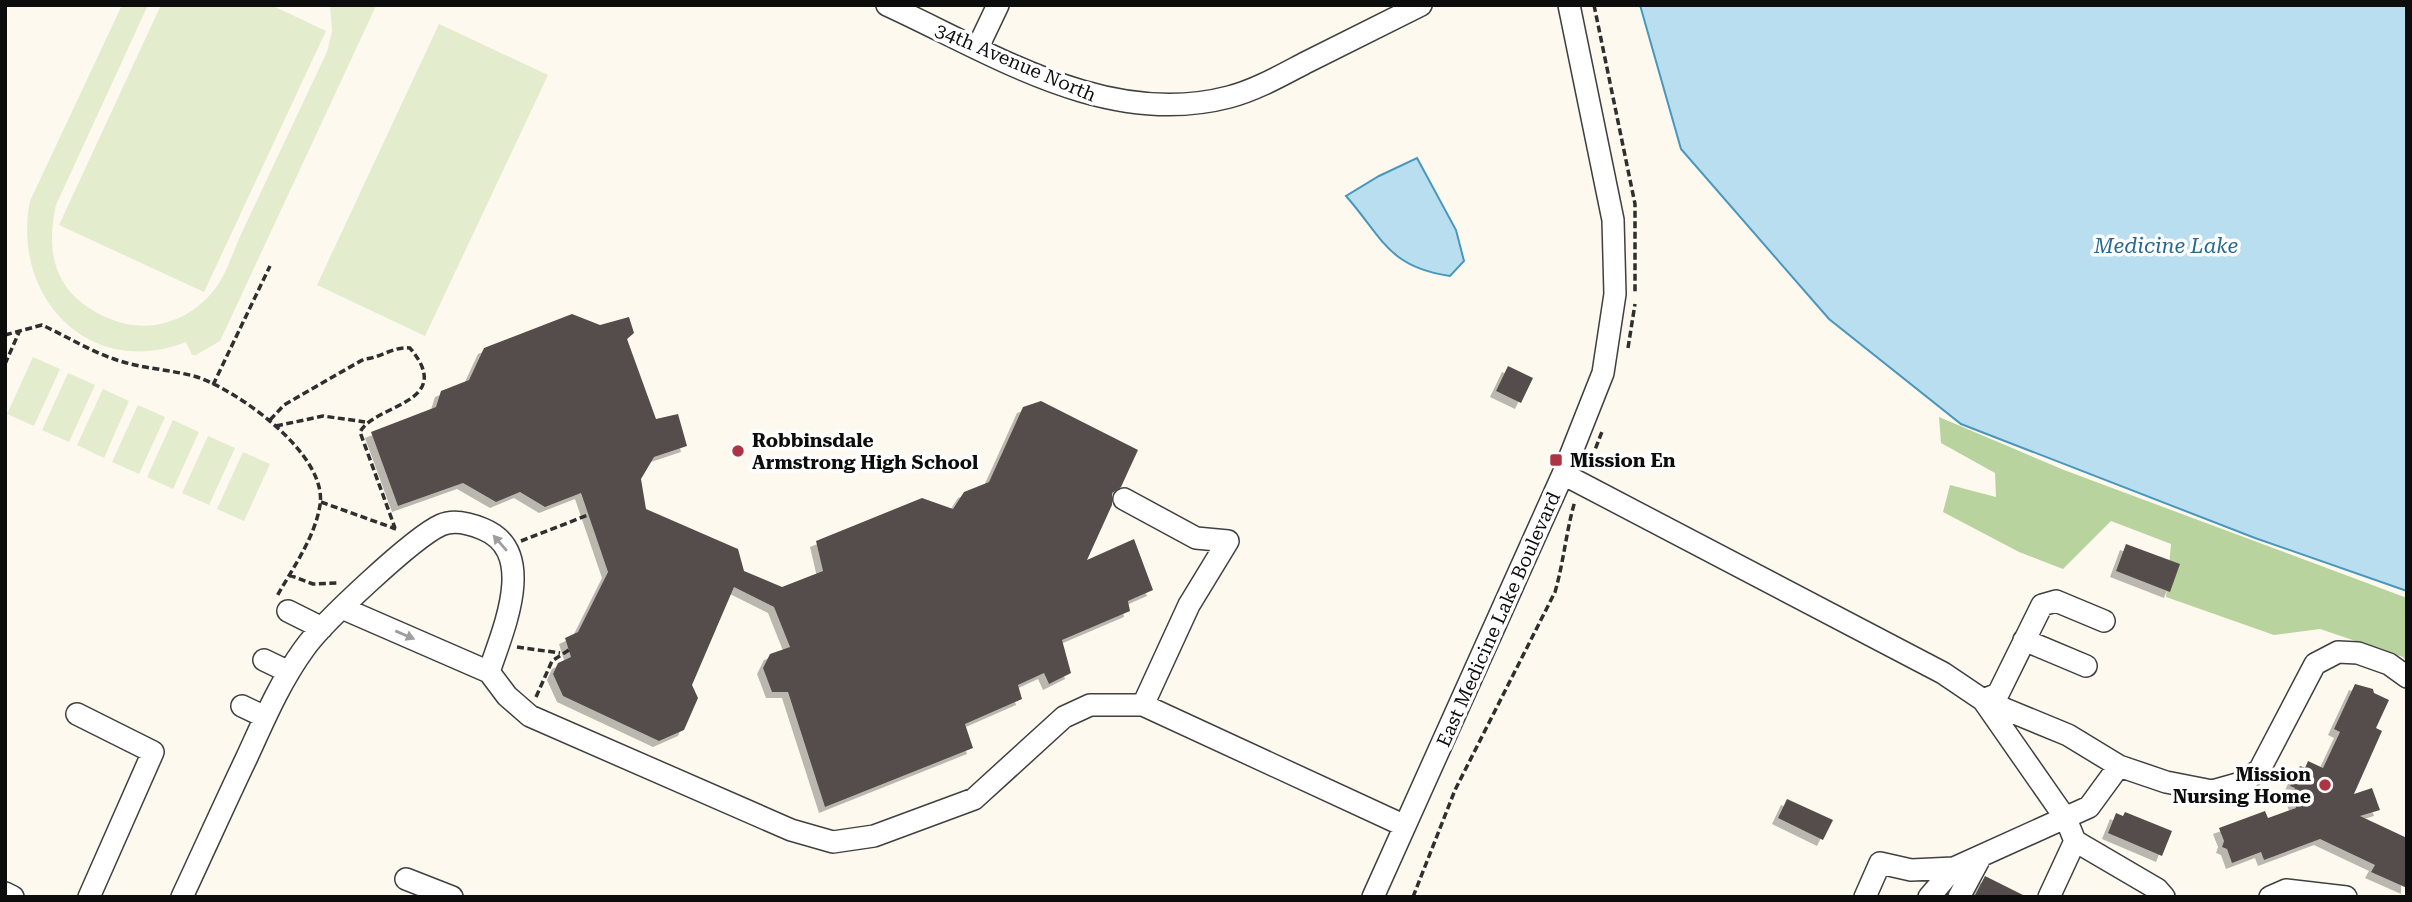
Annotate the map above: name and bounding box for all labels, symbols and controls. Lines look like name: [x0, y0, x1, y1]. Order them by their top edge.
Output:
street label: 34th Avenue North: [932, 18, 1100, 107]
water label: Medicine Lake: [2093, 234, 2238, 258]
place label: Robbinsdale Armstrong High School: [752, 429, 978, 474]
marker: Robbinsdale Armstrong High School: [730, 443, 746, 459]
place label: Mission En: [1570, 449, 1676, 472]
marker: Mission En: [1548, 452, 1564, 468]
street label: East Medicine Lake Boulevard: [1432, 488, 1565, 750]
one-way arrow: [493, 535, 508, 552]
one-way arrow: [394, 630, 415, 641]
place label: Mission Nursing Home: [2173, 763, 2311, 808]
marker: Mission Nursing Home: [2317, 777, 2333, 793]

